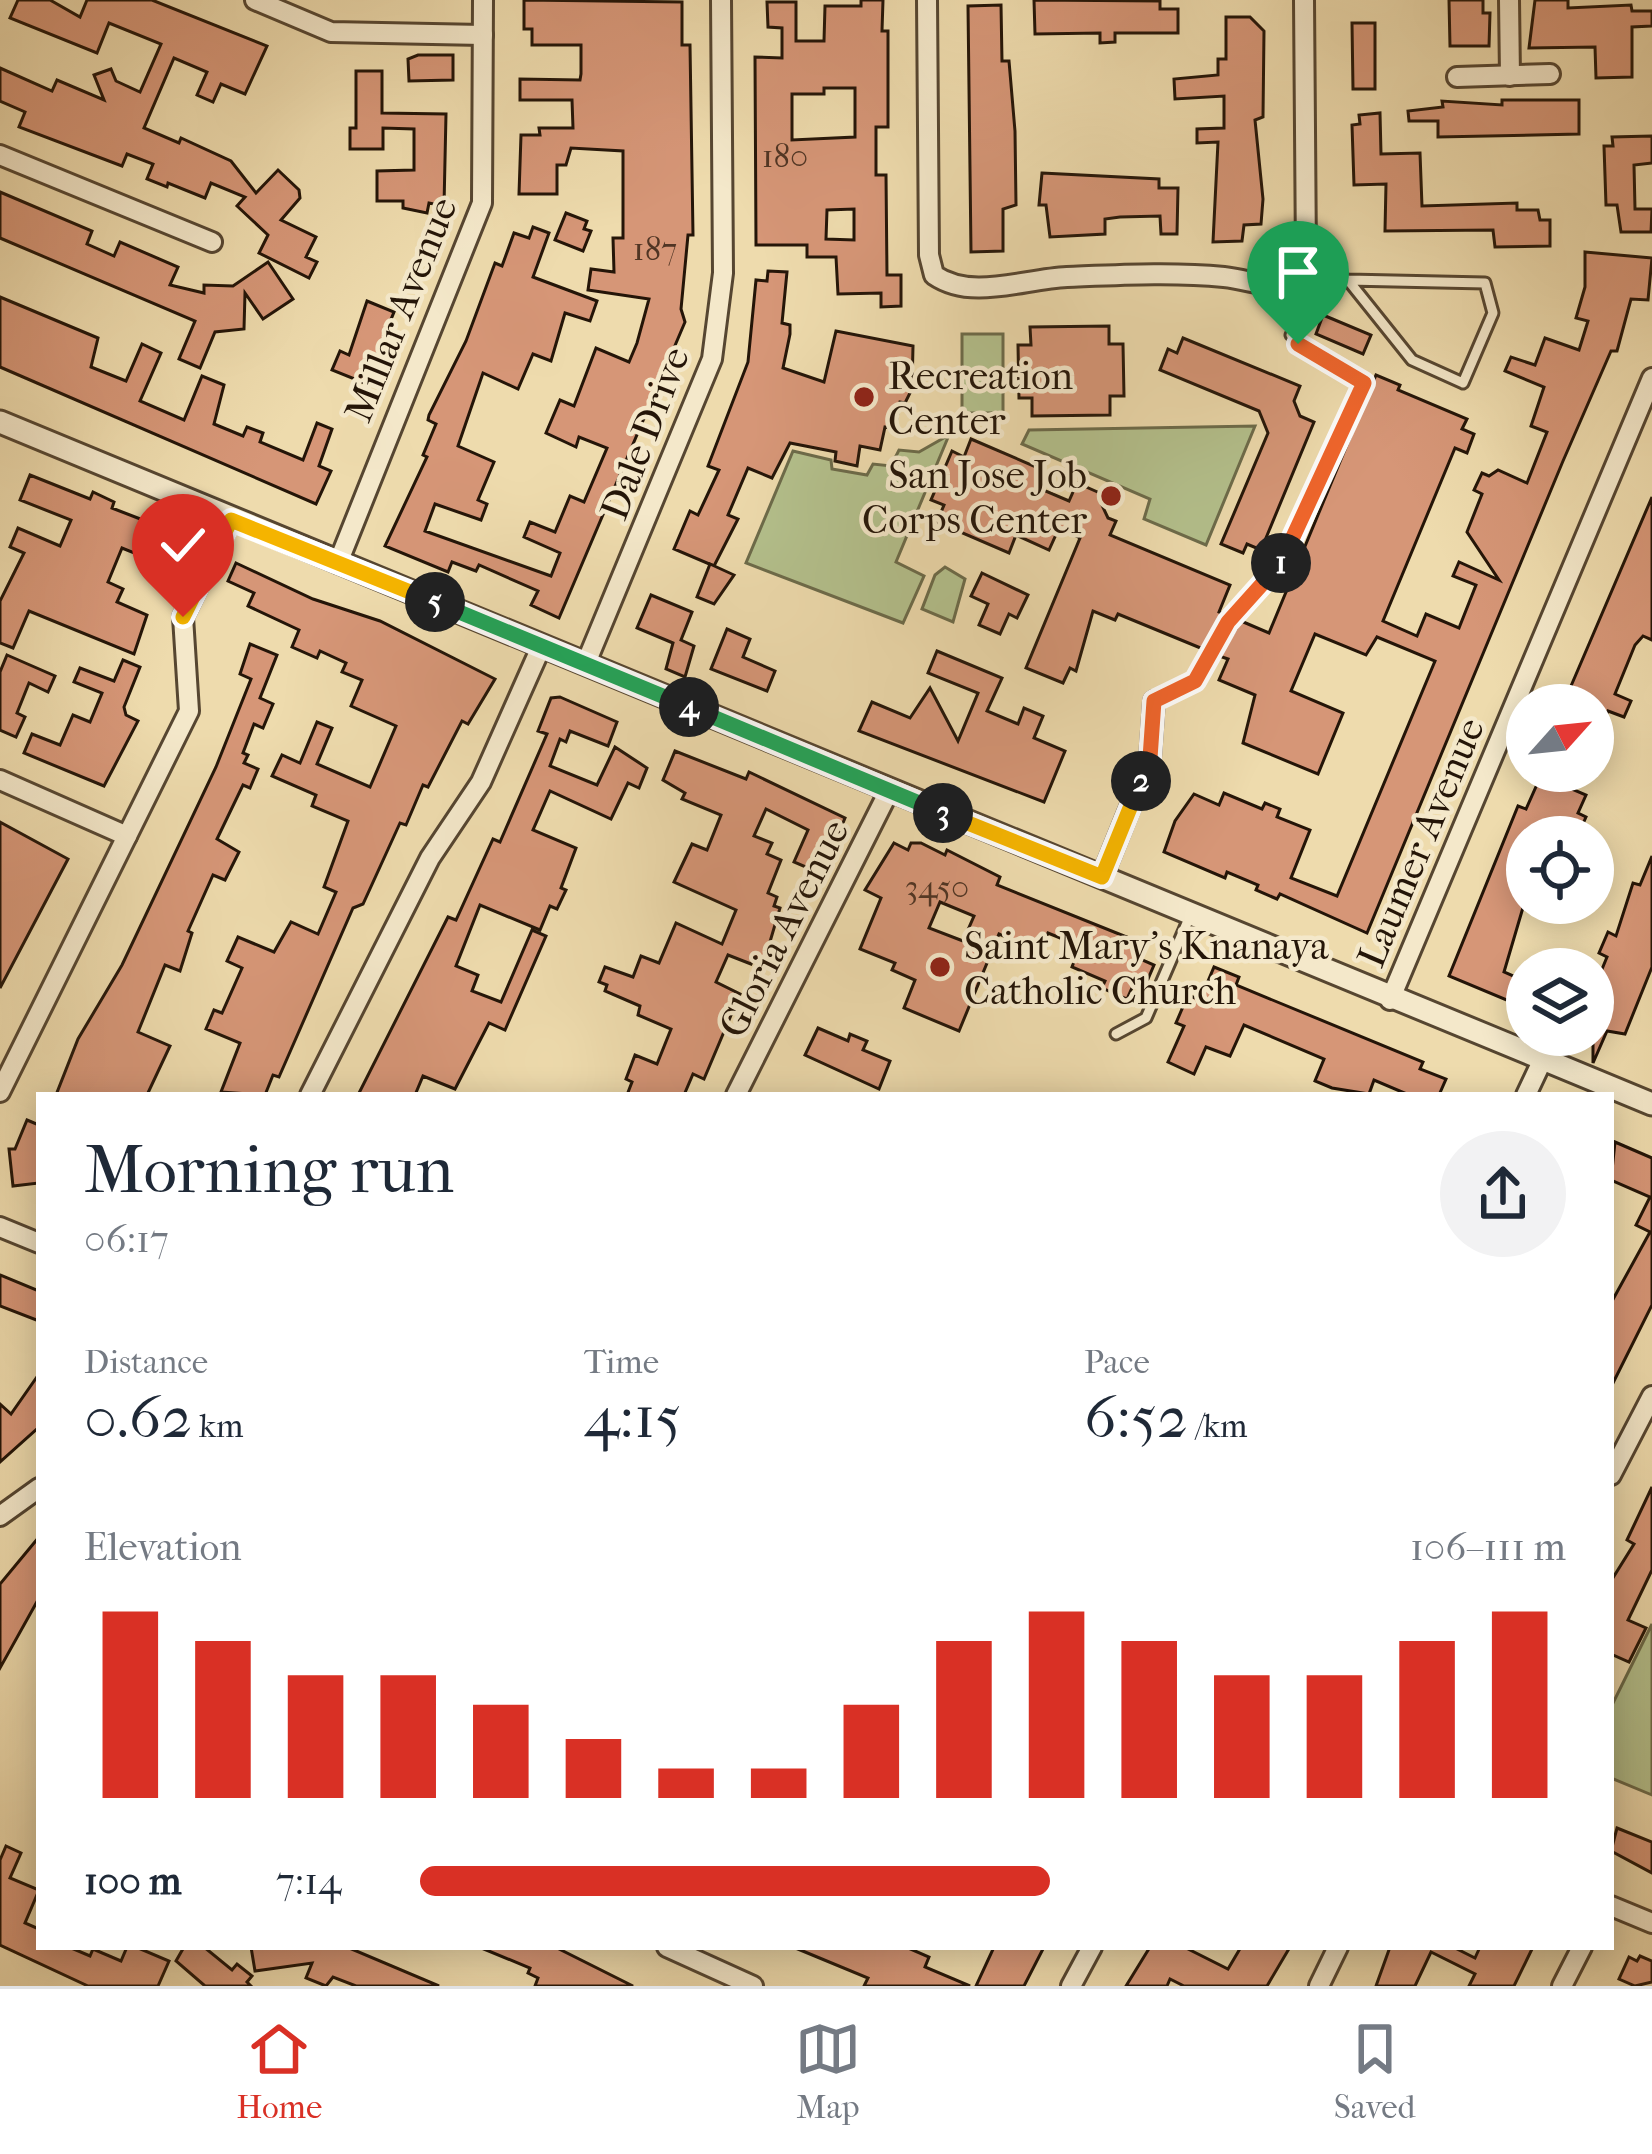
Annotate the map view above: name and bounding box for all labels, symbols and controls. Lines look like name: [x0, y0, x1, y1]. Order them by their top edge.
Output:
house number: 180: [762, 137, 808, 176]
street label: Millar Avenue: [335, 191, 467, 428]
pin: [1247, 221, 1349, 344]
house number: 187: [633, 230, 677, 269]
icon: arrive: [1265, 239, 1331, 305]
street label: Dale Drive: [591, 341, 699, 526]
place label: Recreation Center: [888, 353, 1074, 444]
marker: Recreation Center: [851, 384, 877, 410]
place label: San Jose Job Corps Center: [862, 452, 1087, 543]
marker: San Jose Job Corps Center: [1098, 483, 1124, 509]
pin: [132, 494, 234, 617]
icon: check: [150, 512, 216, 578]
pin: 1: [1251, 533, 1311, 593]
text: 1: [1275, 543, 1287, 582]
pin: 5: [405, 572, 465, 632]
text: 5: [428, 582, 442, 621]
pin: 4: [659, 677, 719, 737]
north arrow: [1506, 684, 1614, 792]
map controls: [1506, 684, 1614, 1056]
text: 4: [679, 687, 699, 726]
street label: Laumer Avenue: [1348, 711, 1494, 974]
pin: 2: [1111, 751, 1171, 811]
text: 2: [1133, 761, 1149, 800]
pin: 3: [913, 783, 973, 843]
text: 3: [936, 793, 950, 832]
street label: Gloria Avenue: [709, 812, 858, 1045]
button: locate: [1506, 816, 1614, 924]
house number: 3450: [905, 868, 969, 907]
place label: Saint Mary’s Knanaya Catholic Church: [964, 923, 1329, 1014]
button: layers: [1506, 948, 1614, 1056]
marker: Saint Mary’s Knanaya Catholic Church: [927, 954, 953, 980]
button: share: [1440, 1131, 1566, 1257]
text: Morning run: [84, 1132, 454, 1209]
text: 06:17: [84, 1216, 169, 1262]
text: Distance: [84, 1343, 208, 1382]
text: Time: [584, 1343, 659, 1382]
text: Pace: [1084, 1343, 1150, 1382]
text: 0.62: [84, 1382, 192, 1453]
text: 4:15: [584, 1382, 681, 1453]
text: 6:52: [1084, 1382, 1188, 1453]
text: km: [192, 1407, 244, 1446]
text: /km: [1188, 1407, 1247, 1446]
text: Elevation: [84, 1524, 242, 1570]
text: 106–111 m: [1410, 1524, 1566, 1570]
text: 100 m: [84, 1858, 182, 1904]
text: 7:14: [276, 1858, 341, 1904]
tab: Home: [236, 2016, 322, 2127]
tab: Map: [795, 2016, 861, 2127]
tab: Saved: [1334, 2016, 1416, 2127]

